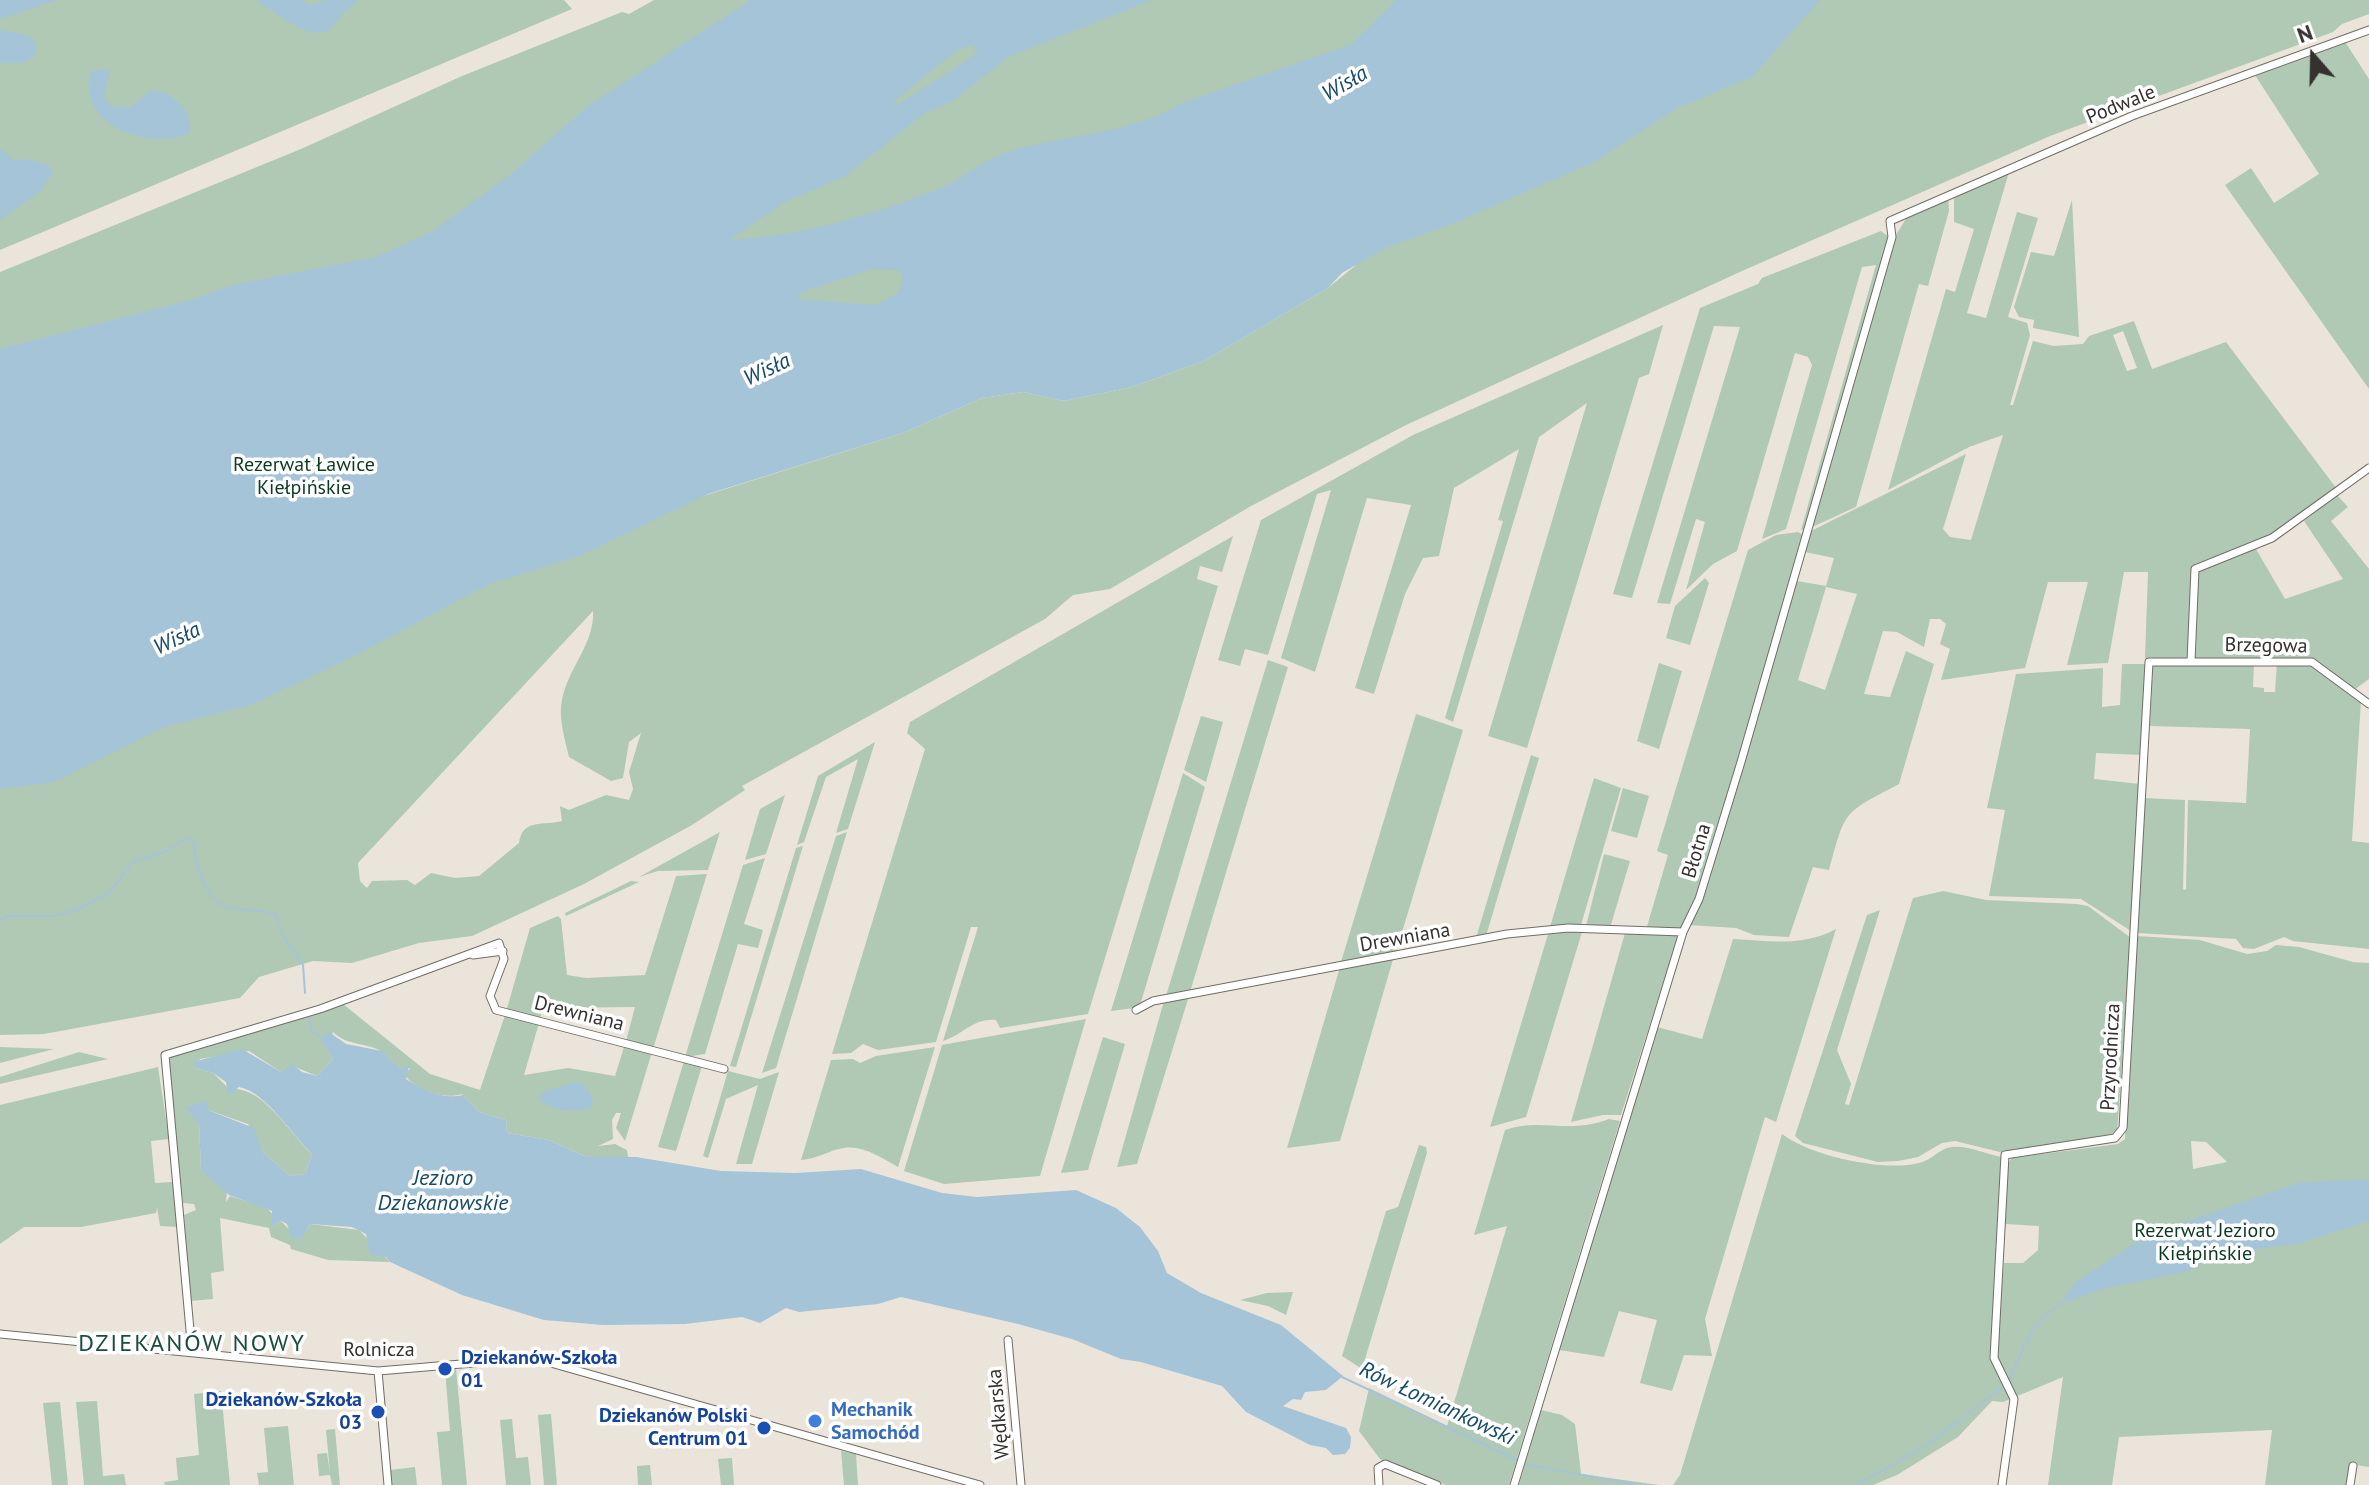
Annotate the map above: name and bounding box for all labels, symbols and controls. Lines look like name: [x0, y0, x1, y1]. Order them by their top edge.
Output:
north arrow: [2273, 16, 2353, 96]
text: N: [2293, 18, 2316, 49]
water label: Wisła: [1317, 60, 1373, 108]
street label: Podwale: [2083, 80, 2159, 130]
water label: Wisła: [739, 348, 795, 392]
park label: Rezerwat Ławice Kiełpińskie: [233, 453, 375, 500]
water label: Wisła: [149, 617, 205, 661]
street label: Brzegowa: [2224, 633, 2308, 659]
street label: Błotna: [1677, 821, 1717, 881]
street label: Drewniana: [1358, 918, 1452, 958]
street label: Drewniana: [532, 991, 626, 1037]
street label: Przyrodnicza: [2096, 1003, 2126, 1111]
water label: Jezioro Dziekanowskie: [378, 1166, 508, 1218]
park label: Rezerwat Jezioro Kiełpińskie: [2134, 1219, 2276, 1266]
district label: DZIEKANÓW NOWY: [78, 1330, 306, 1358]
street label: Rolnicza: [343, 1338, 415, 1362]
place label: Dziekanów-Szkoła 01: [461, 1346, 617, 1393]
water label: Rów Łomiankowski: [1355, 1356, 1519, 1452]
marker: Dziekanów-Szkoła 01: [436, 1360, 454, 1378]
street label: Wędkarska: [983, 1368, 1015, 1460]
place label: Dziekanów-Szkoła 03: [206, 1388, 362, 1435]
place label: Mechanik Samochód: [831, 1398, 919, 1445]
marker: Dziekanów-Szkoła 03: [369, 1403, 387, 1421]
place label: Dziekanów Polski Centrum 01: [599, 1404, 748, 1451]
marker: Mechanik Samochód: [806, 1412, 824, 1430]
marker: Dziekanów Polski Centrum 01: [755, 1419, 773, 1437]

